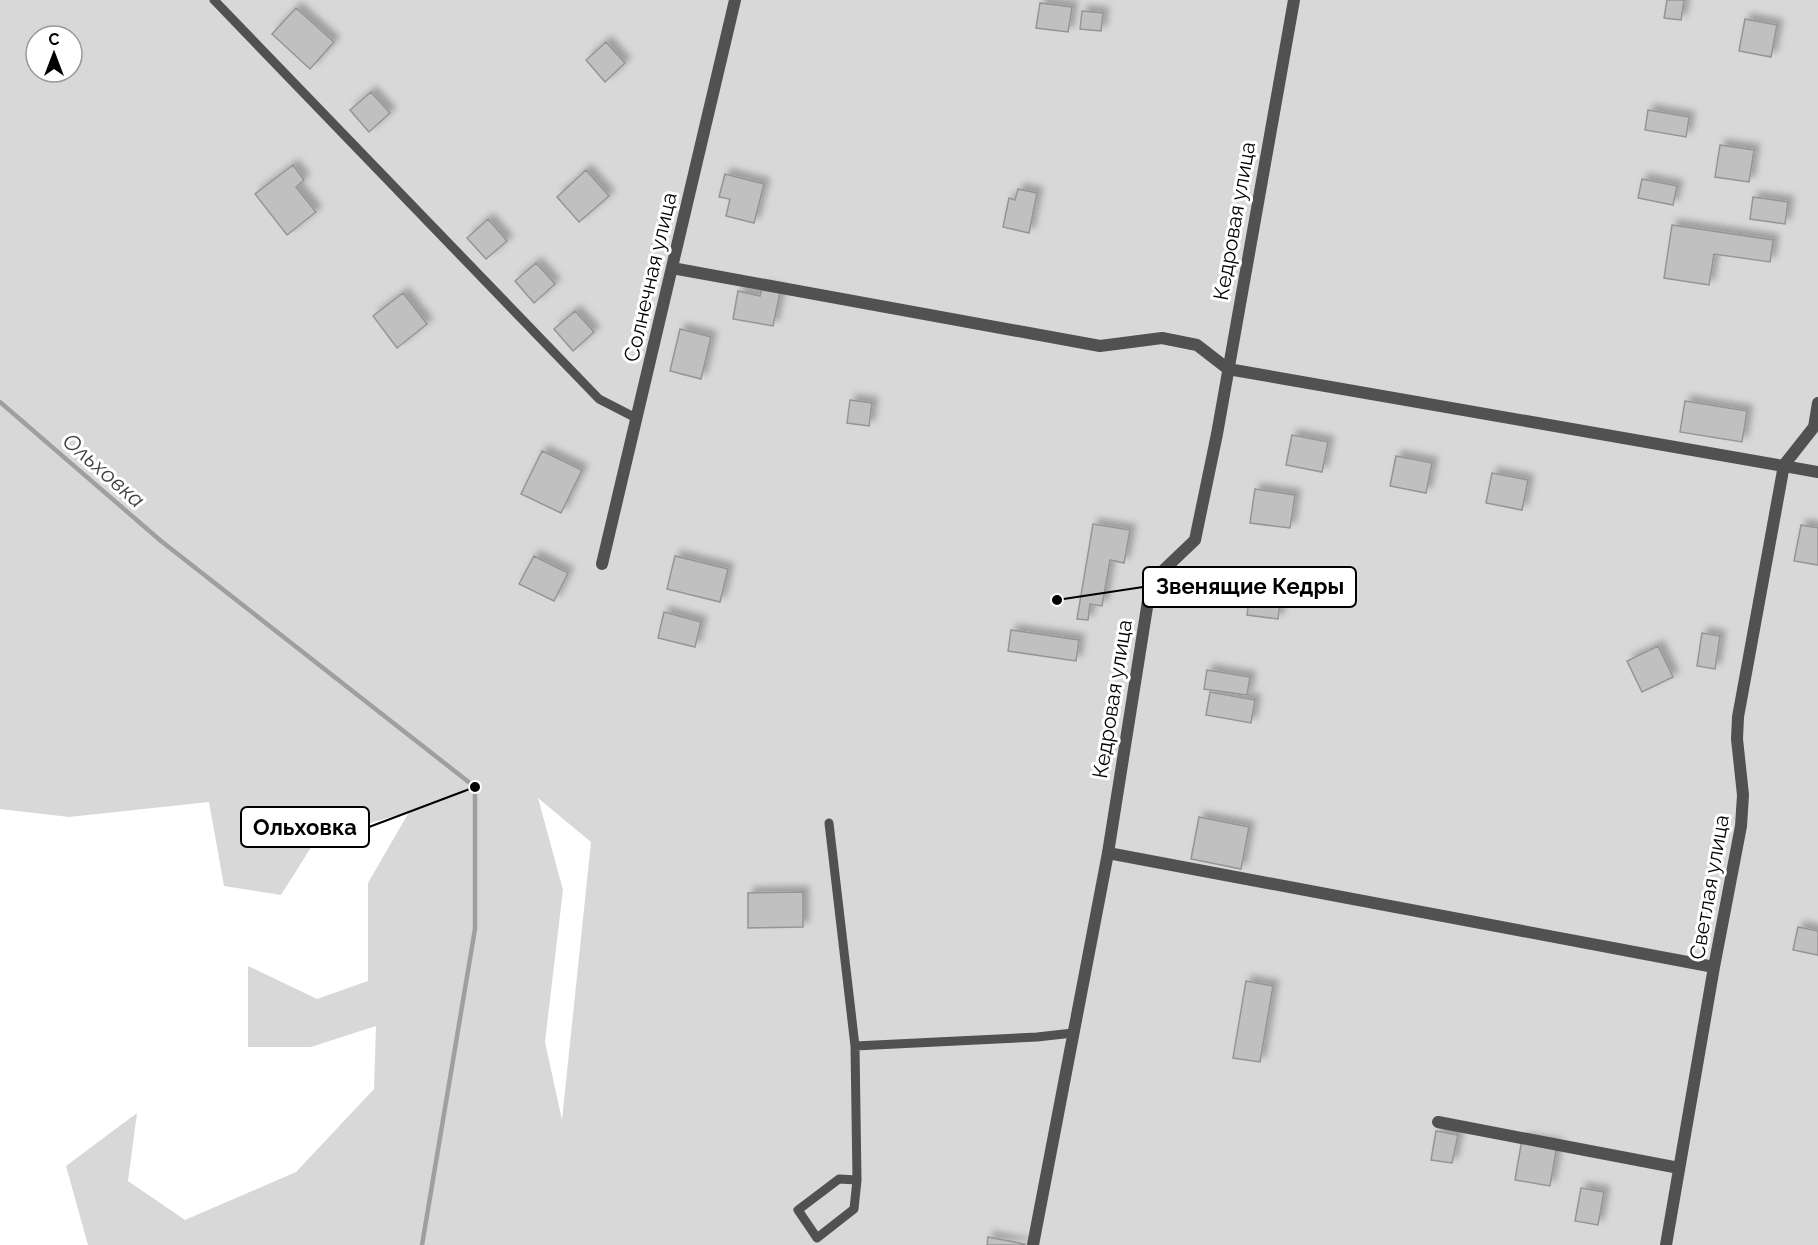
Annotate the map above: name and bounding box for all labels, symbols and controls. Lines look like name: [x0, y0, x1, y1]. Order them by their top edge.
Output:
north arrow: [24, 24, 84, 84]
text: С: [49, 30, 60, 49]
street label: Кедровая улица: [1208, 140, 1260, 302]
street label: Солнечная улица: [618, 190, 682, 364]
water label: Ольховка: [58, 427, 150, 513]
callout: Звенящие Кедры: [1143, 567, 1356, 607]
text: Звенящие Кедры: [1156, 573, 1344, 599]
street label: Кедровая улица: [1087, 618, 1137, 780]
callout: Ольховка: [241, 807, 369, 847]
street label: Светлая улица: [1684, 813, 1734, 961]
text: Ольховка: [253, 814, 357, 840]

